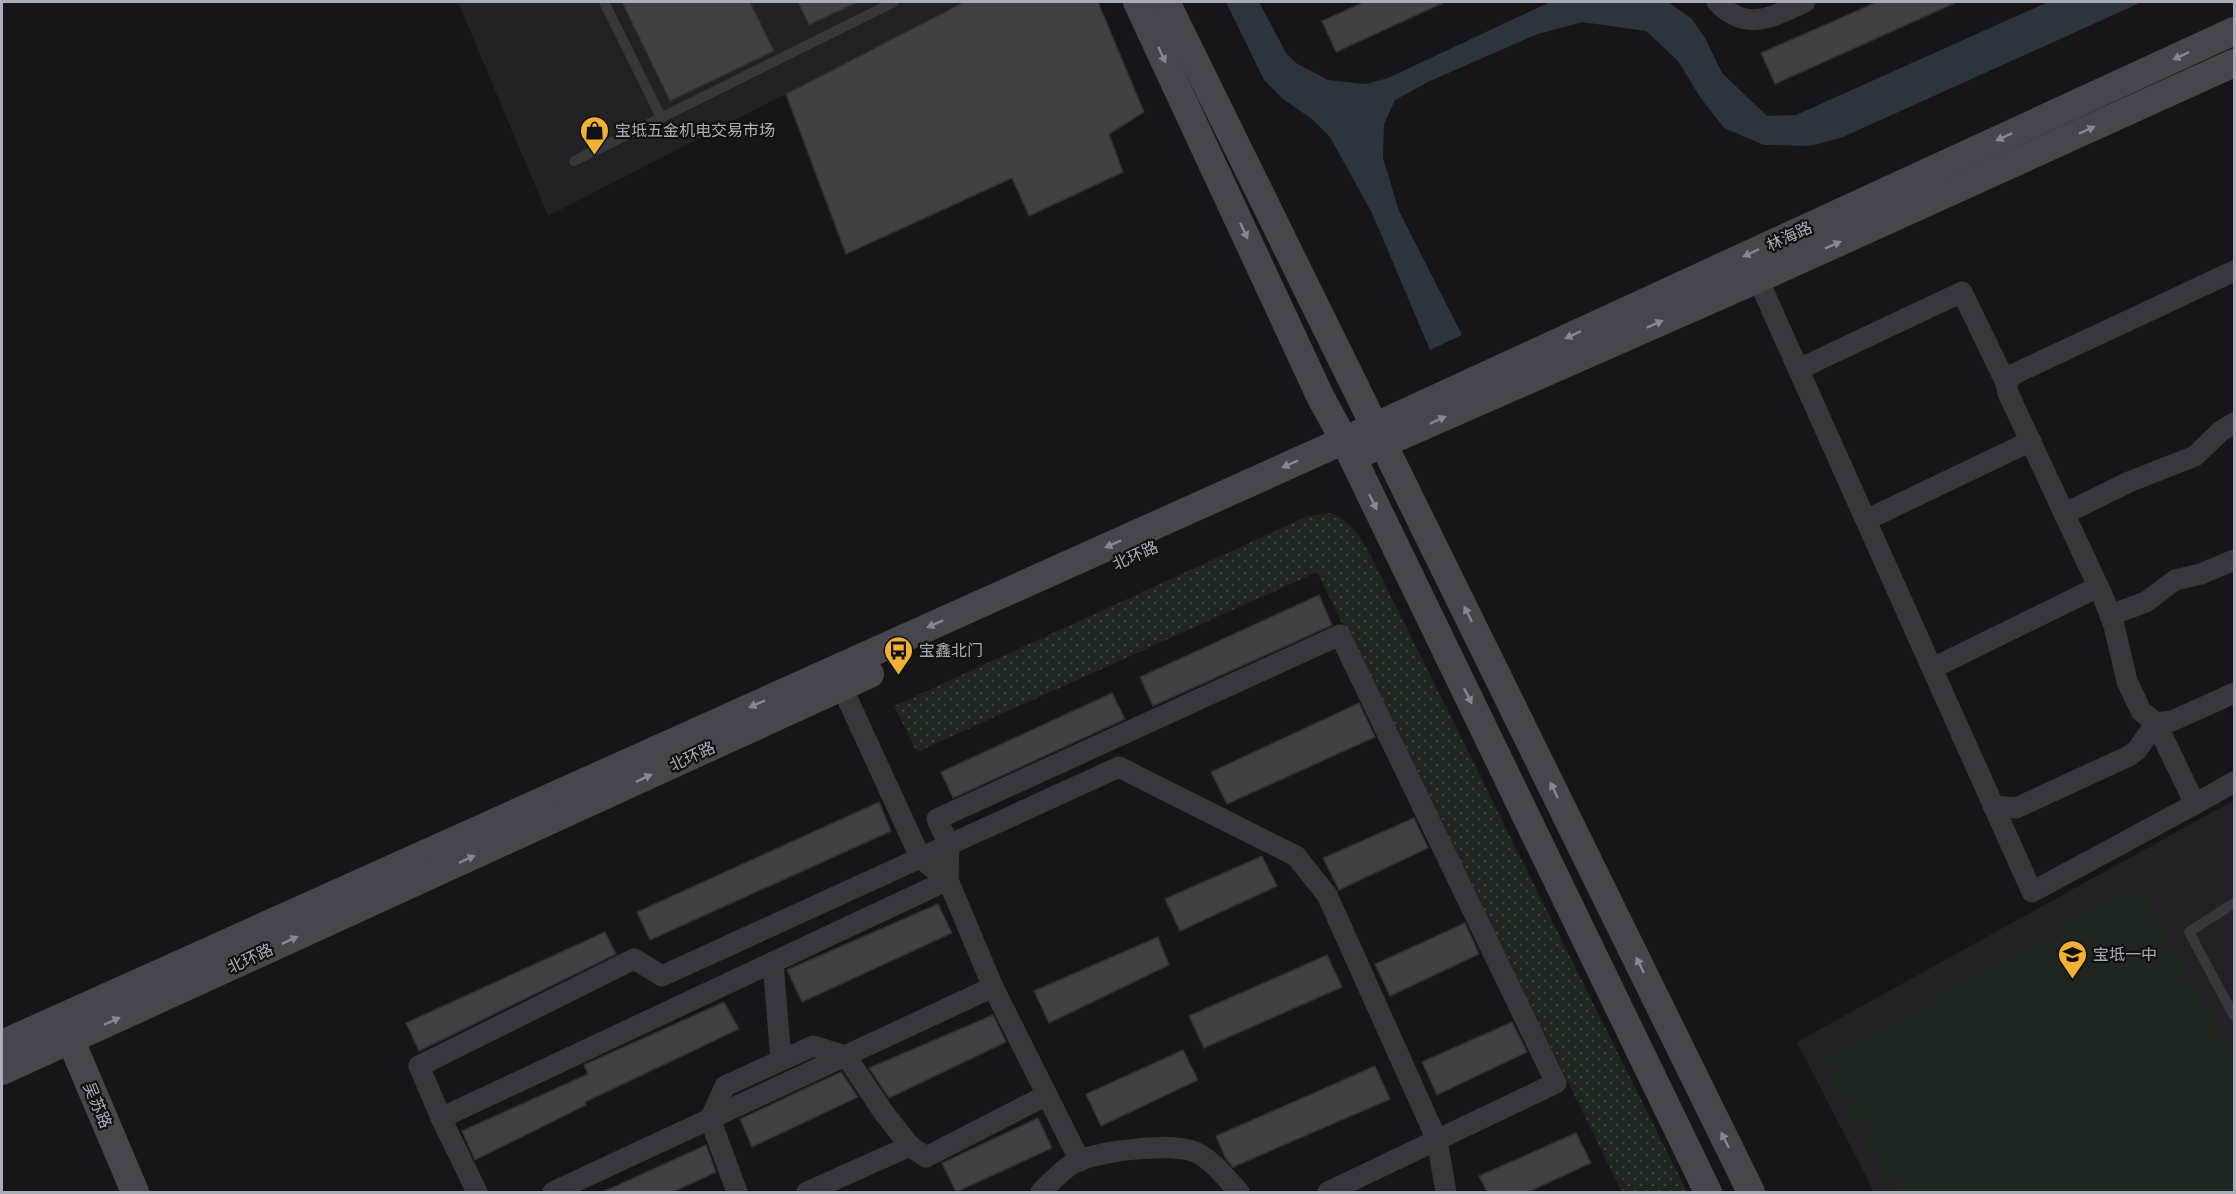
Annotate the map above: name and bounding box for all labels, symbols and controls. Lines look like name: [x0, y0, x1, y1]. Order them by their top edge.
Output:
one-way arrow: [1157, 46, 1166, 63]
one-way arrow: [2173, 51, 2190, 60]
shop icon: 宝坻五金机电交易市场: [578, 114, 610, 156]
place label: 宝坻五金机电交易市场: [615, 121, 775, 140]
one-way arrow: [2079, 125, 2097, 135]
one-way arrow: [1995, 132, 2013, 142]
street label: 林海路: [1763, 218, 1815, 255]
one-way arrow: [1239, 223, 1248, 240]
one-way arrow: [1825, 240, 1843, 250]
one-way arrow: [1742, 249, 1759, 258]
one-way arrow: [1646, 319, 1664, 329]
one-way arrow: [1565, 330, 1582, 339]
one-way arrow: [1430, 415, 1448, 425]
one-way arrow: [1282, 459, 1299, 468]
one-way arrow: [1369, 493, 1378, 510]
street label: 北环路: [1109, 537, 1161, 574]
one-way arrow: [1104, 539, 1121, 548]
one-way arrow: [1464, 606, 1473, 623]
one-way arrow: [926, 619, 943, 628]
bus stop icon: 宝鑫北门: [882, 634, 914, 676]
place label: 宝鑫北门: [919, 641, 983, 660]
one-way arrow: [1463, 688, 1472, 705]
one-way arrow: [748, 699, 765, 708]
street label: 北环路: [666, 738, 718, 775]
one-way arrow: [636, 773, 653, 782]
one-way arrow: [1549, 781, 1559, 798]
one-way arrow: [458, 854, 475, 863]
one-way arrow: [281, 935, 299, 945]
school or university icon: 宝坻一中: [2056, 938, 2088, 980]
street label: 北环路: [224, 940, 276, 977]
place label: 宝坻一中: [2093, 945, 2157, 964]
one-way arrow: [1635, 956, 1644, 973]
one-way arrow: [104, 1016, 122, 1026]
street label: 吴苏路: [79, 1079, 116, 1131]
one-way arrow: [1721, 1131, 1731, 1149]

